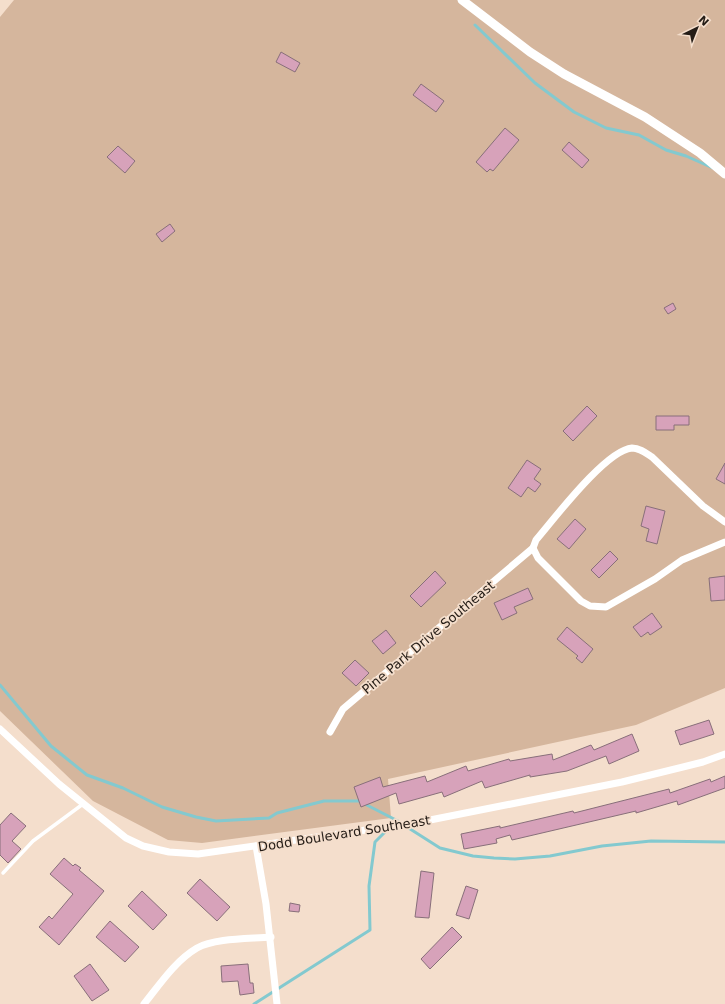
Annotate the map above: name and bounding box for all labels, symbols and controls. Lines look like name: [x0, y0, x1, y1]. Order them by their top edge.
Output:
north arrow: [677, 8, 717, 48]
text: N: [696, 13, 711, 29]
street label: Pine Park Drive Southeast: [359, 578, 498, 697]
street label: Dodd Boulevard Southeast: [257, 812, 431, 855]

